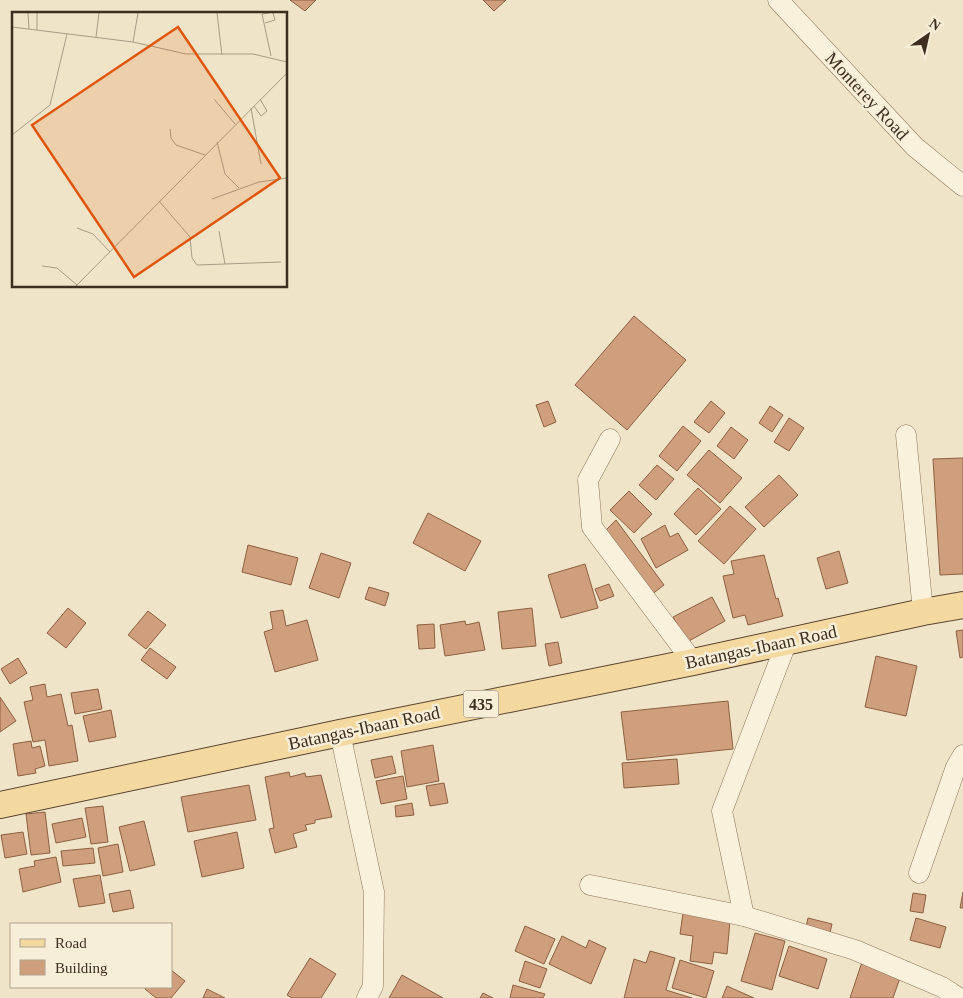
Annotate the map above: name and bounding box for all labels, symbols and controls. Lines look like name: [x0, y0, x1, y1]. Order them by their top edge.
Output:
north arrow: [903, 10, 953, 60]
inset map: [12, 12, 288, 288]
text: N: [927, 16, 943, 34]
street label: Monterey Road: [821, 48, 913, 144]
street label: Batangas-Ibaan Road: [683, 621, 839, 673]
road number: 435: [464, 691, 498, 718]
street label: Batangas-Ibaan Road: [286, 702, 442, 754]
legend: [10, 923, 172, 988]
text: Road: [55, 935, 87, 951]
text: Building: [55, 960, 108, 976]

